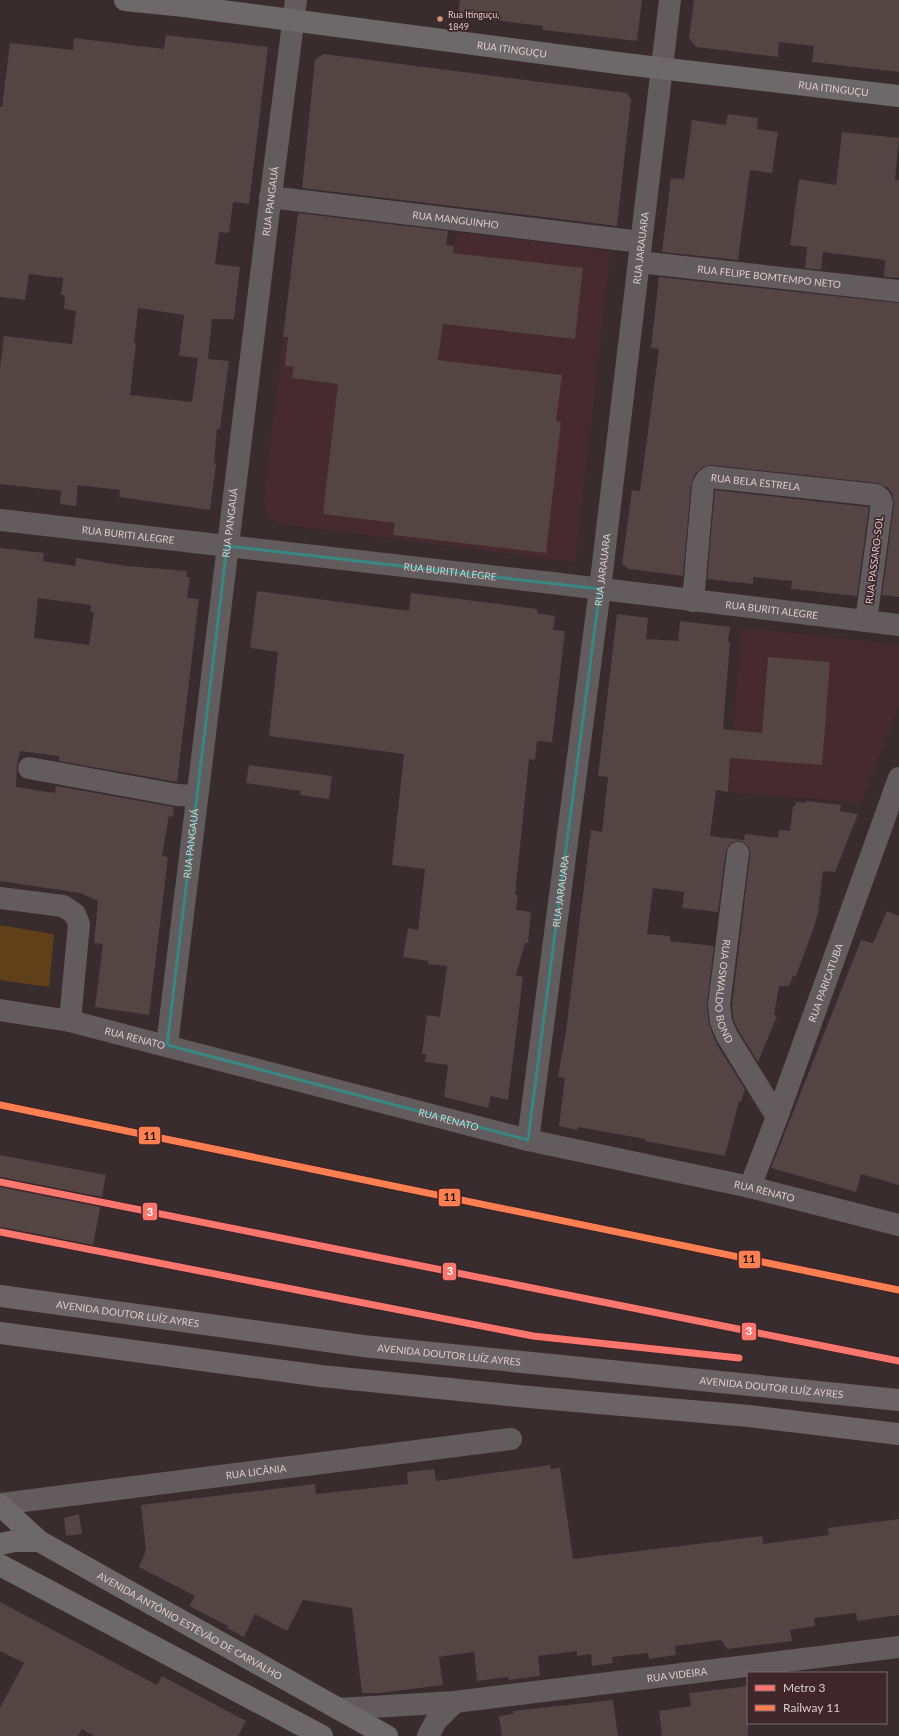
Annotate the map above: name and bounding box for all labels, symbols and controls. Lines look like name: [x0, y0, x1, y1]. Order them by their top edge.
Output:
place label: Rua Itinguçu, 1849: [448, 9, 499, 32]
marker: Rua Itinguçu, 1849: [435, 14, 445, 24]
street label: RUA ITINGUÇU: [476, 39, 548, 60]
street label: RUA ITINGUÇU: [798, 78, 869, 98]
street label: RUA PANGAUÁ: [260, 165, 281, 237]
street label: RUA MANGUINHO: [412, 208, 500, 231]
street label: RUA JARAUARA: [630, 211, 651, 285]
street label: RUA FELIPE BOMTEMPO NETO: [697, 263, 842, 290]
street label: RUA BELA ESTRELA: [710, 471, 801, 493]
street label: RUA PANGAUÁ: [219, 487, 240, 558]
street label: RUA PASSARO-SOL: [863, 515, 885, 605]
street label: RUA BURITI ALEGRE: [81, 523, 175, 546]
street label: RUA JARAUARA: [592, 533, 613, 607]
street label: RUA BURITI ALEGRE: [403, 560, 497, 583]
street label: RUA BURITI ALEGRE: [725, 598, 819, 621]
street label: RUA PANGAUÁ: [180, 808, 201, 879]
street label: RUA JARAUARA: [550, 854, 571, 928]
street label: RUA OSWALDO BOND: [713, 939, 736, 1046]
street label: RUA PARICATUBA: [806, 941, 845, 1024]
street label: RUA RENATO: [104, 1024, 166, 1051]
street label: RUA RENATO: [417, 1106, 480, 1133]
line badge: 11: [138, 1126, 161, 1145]
text: 11: [144, 1129, 156, 1142]
street label: RUA RENATO: [733, 1178, 796, 1204]
line badge: 11: [438, 1188, 461, 1207]
text: 11: [444, 1190, 456, 1203]
line badge: 3: [142, 1202, 158, 1221]
text: 3: [147, 1205, 153, 1218]
line badge: 11: [738, 1250, 761, 1269]
text: 11: [743, 1252, 755, 1265]
line badge: 3: [442, 1262, 457, 1281]
text: 3: [447, 1264, 453, 1277]
street label: AVENIDA DOUTOR LUÍZ AYRES: [56, 1298, 200, 1329]
line badge: 3: [741, 1322, 757, 1341]
text: 3: [746, 1324, 752, 1337]
street label: AVENIDA DOUTOR LUÍZ AYRES: [377, 1341, 521, 1368]
street label: AVENIDA DOUTOR LUÍZ AYRES: [699, 1374, 844, 1400]
street label: RUA LICÂNIA: [225, 1462, 287, 1481]
street label: AVENIDA ANTÔNIO ESTÊVÃO DE CARVALHO: [95, 1569, 284, 1682]
street label: RUA VIDEIRA: [646, 1665, 708, 1684]
legend: [747, 1672, 887, 1724]
text: Metro 3: [783, 1680, 826, 1695]
text: Railway 11: [783, 1700, 840, 1715]

